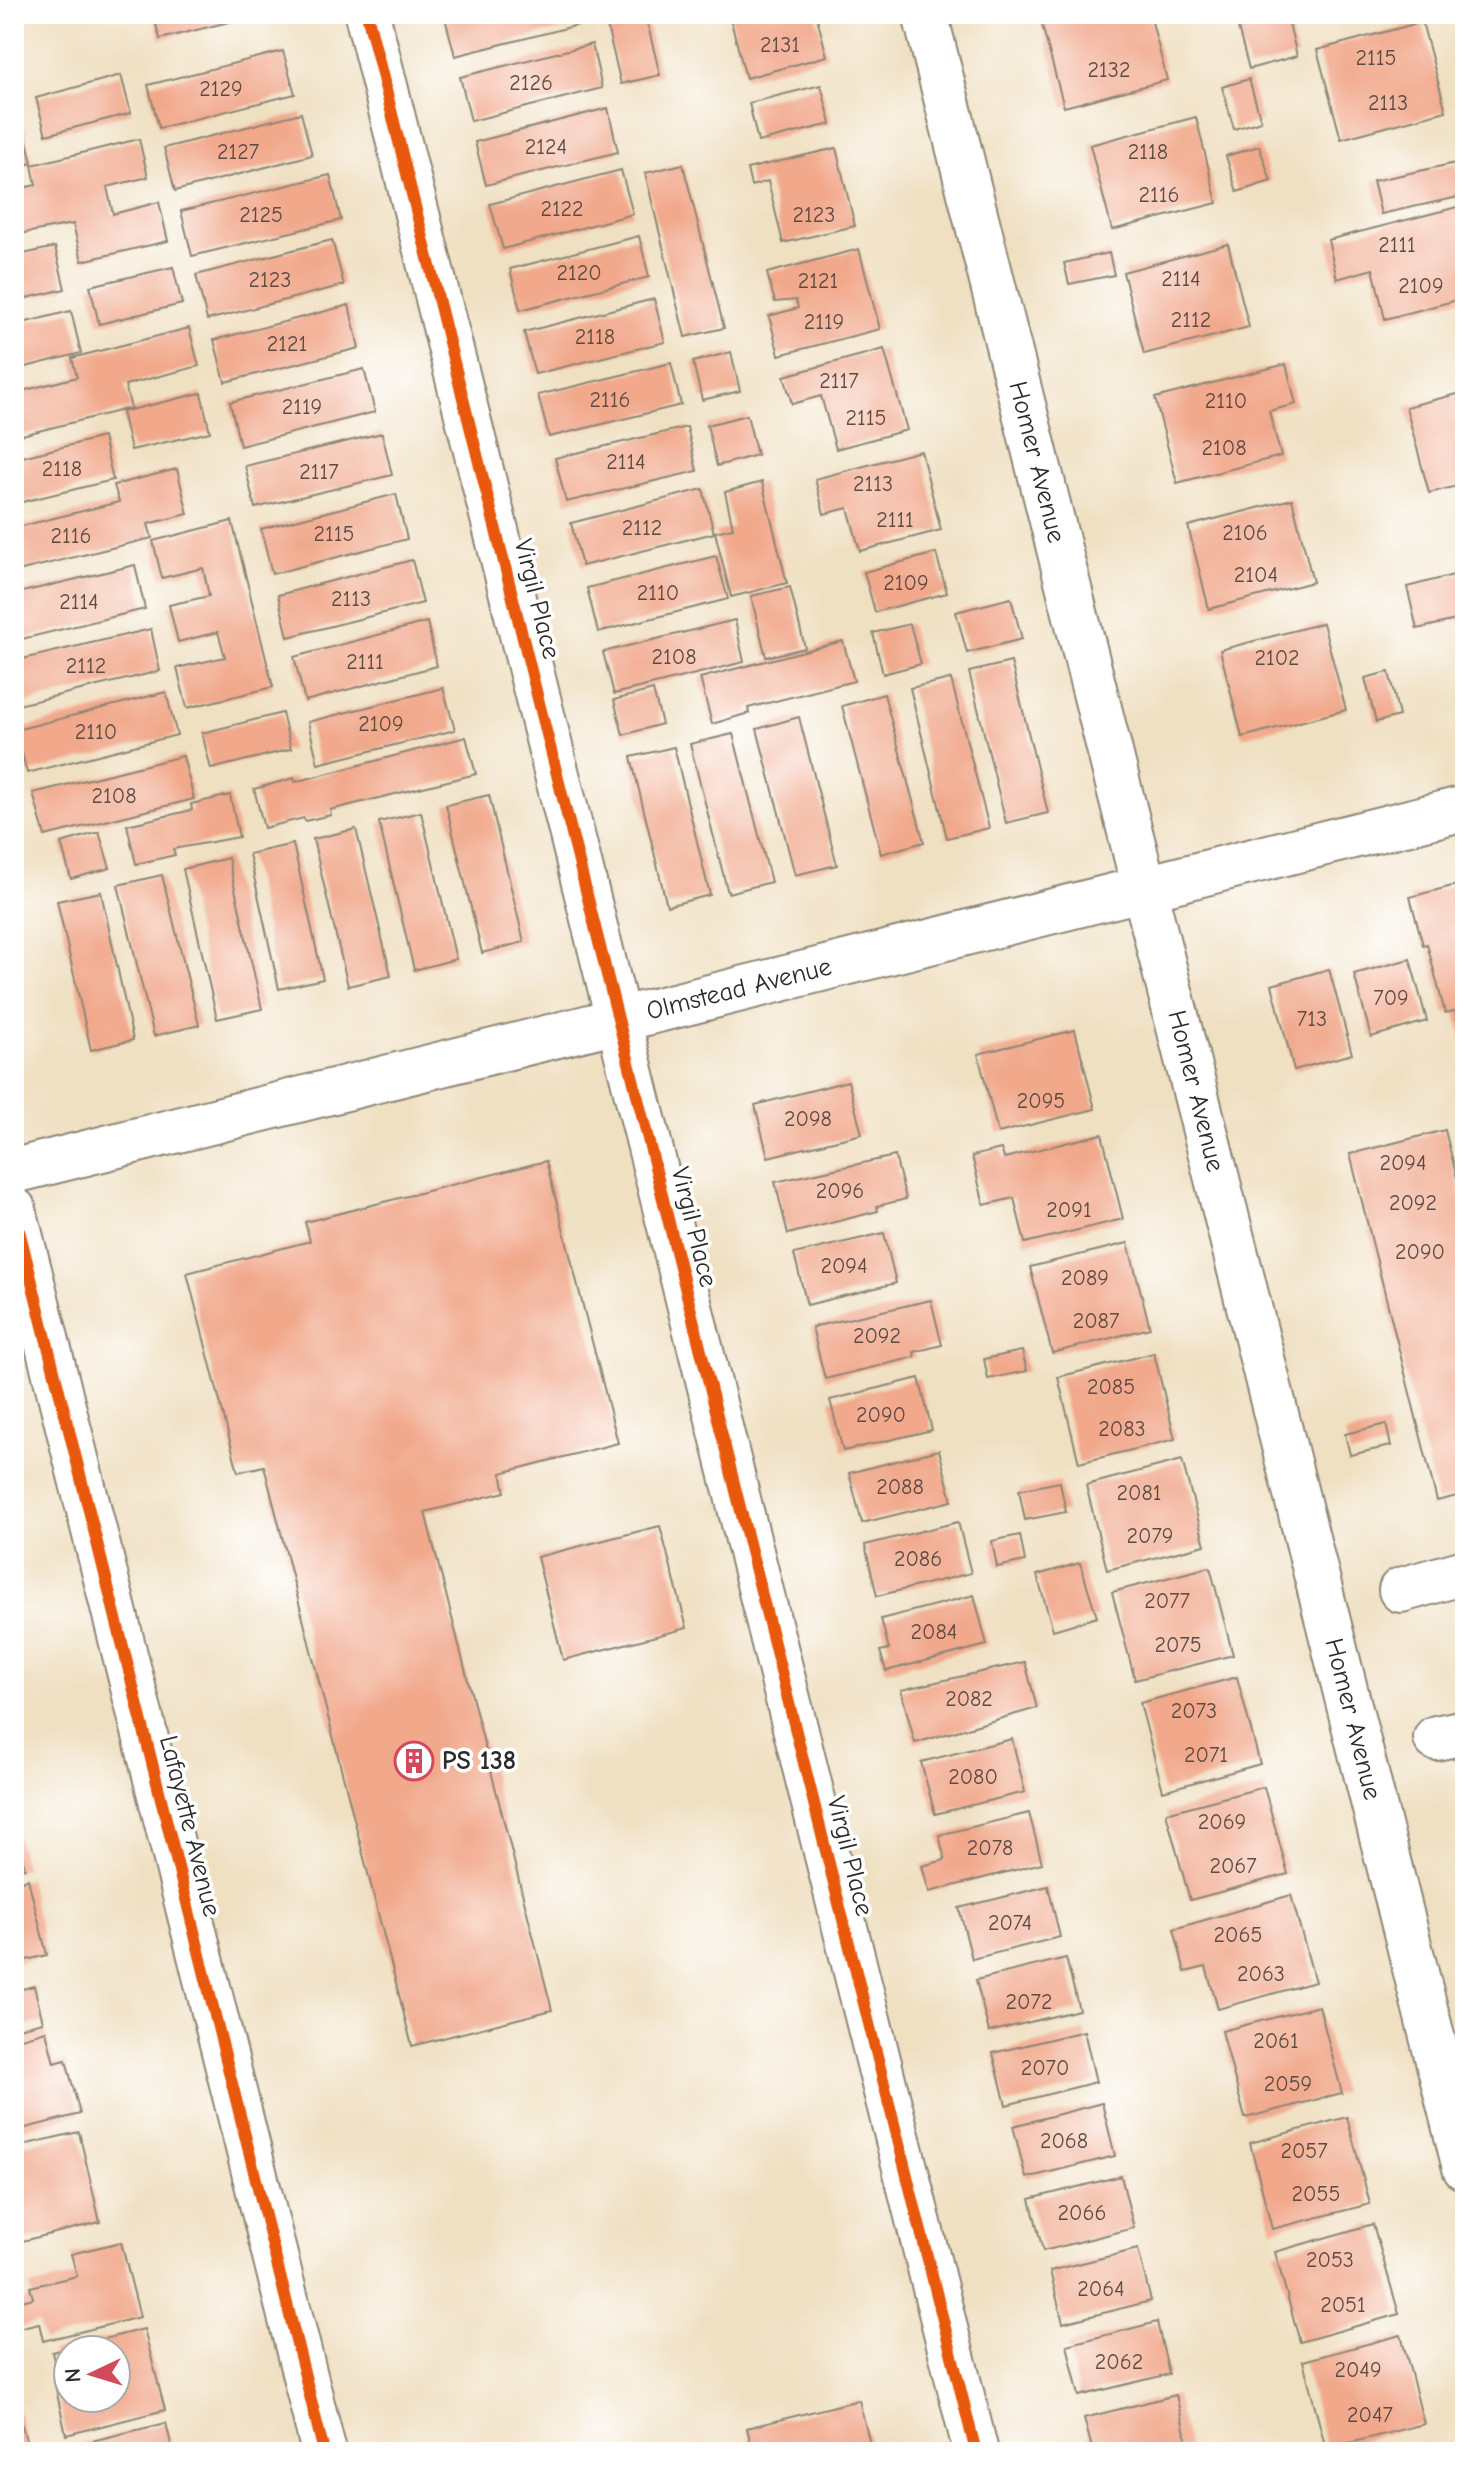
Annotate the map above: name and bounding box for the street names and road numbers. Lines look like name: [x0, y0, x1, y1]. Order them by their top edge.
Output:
street label: Homer Avenue: [1002, 378, 1072, 546]
street label: Virgil Place: [508, 536, 566, 662]
street label: Olmstead Avenue: [643, 952, 835, 1026]
street label: Homer Avenue: [1161, 1007, 1231, 1175]
street label: Virgil Place: [665, 1164, 723, 1290]
street label: Homer Avenue: [1318, 1635, 1388, 1803]
street label: Lafayette Avenue: [153, 1732, 227, 1920]
street label: Virgil Place: [821, 1793, 879, 1919]

